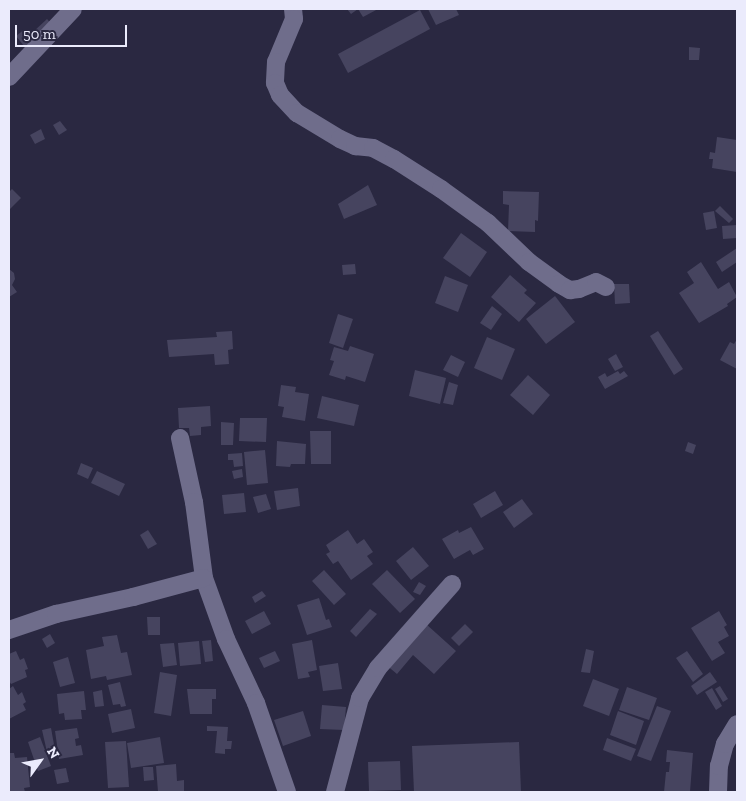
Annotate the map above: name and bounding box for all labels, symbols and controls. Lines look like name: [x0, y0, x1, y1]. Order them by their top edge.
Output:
scale bar: [18, 15, 130, 47]
text: 50 m: [23, 25, 56, 43]
north arrow: [15, 736, 65, 786]
text: N: [43, 744, 63, 762]

